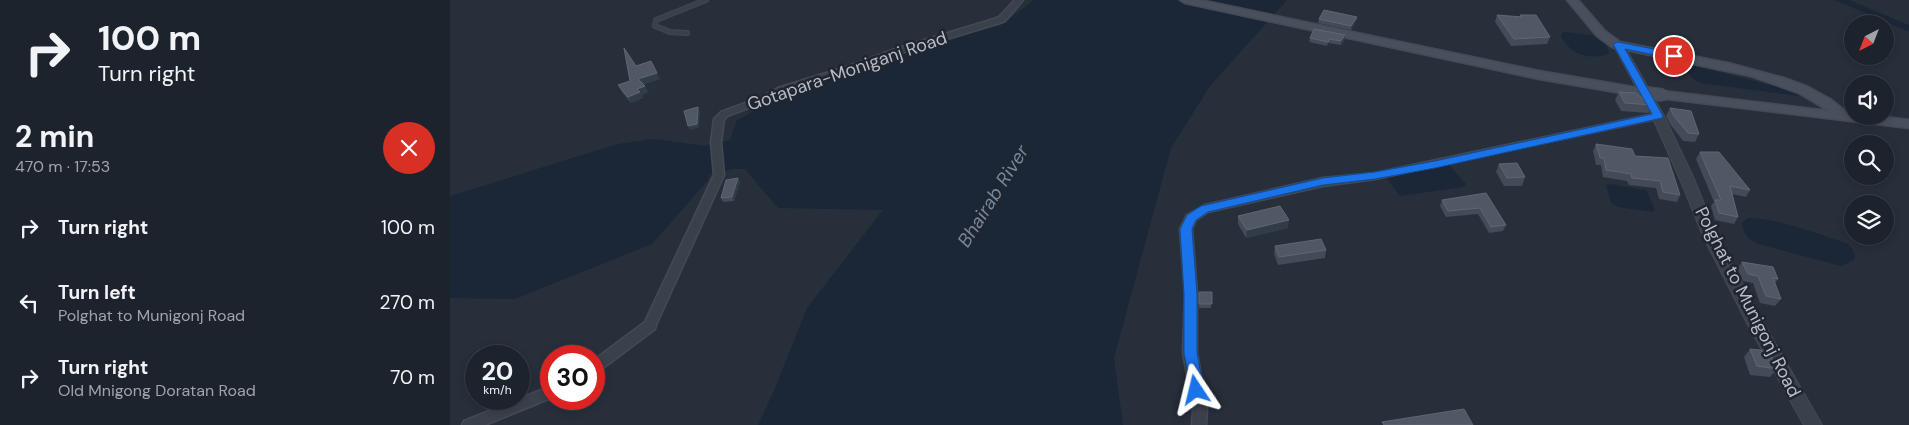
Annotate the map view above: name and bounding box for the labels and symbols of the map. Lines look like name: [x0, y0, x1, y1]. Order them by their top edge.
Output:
north arrow: [1844, 15, 1894, 65]
street label: Gotapara-Moniganj Road: [744, 26, 950, 116]
pin: [1653, 35, 1695, 77]
water label: Bhairab River: [952, 139, 1035, 252]
street label: Polghat to Munigonj Road: [1690, 203, 1806, 401]
speed limit sign: 30: [540, 345, 605, 410]
position arrow: [1169, 363, 1221, 415]

